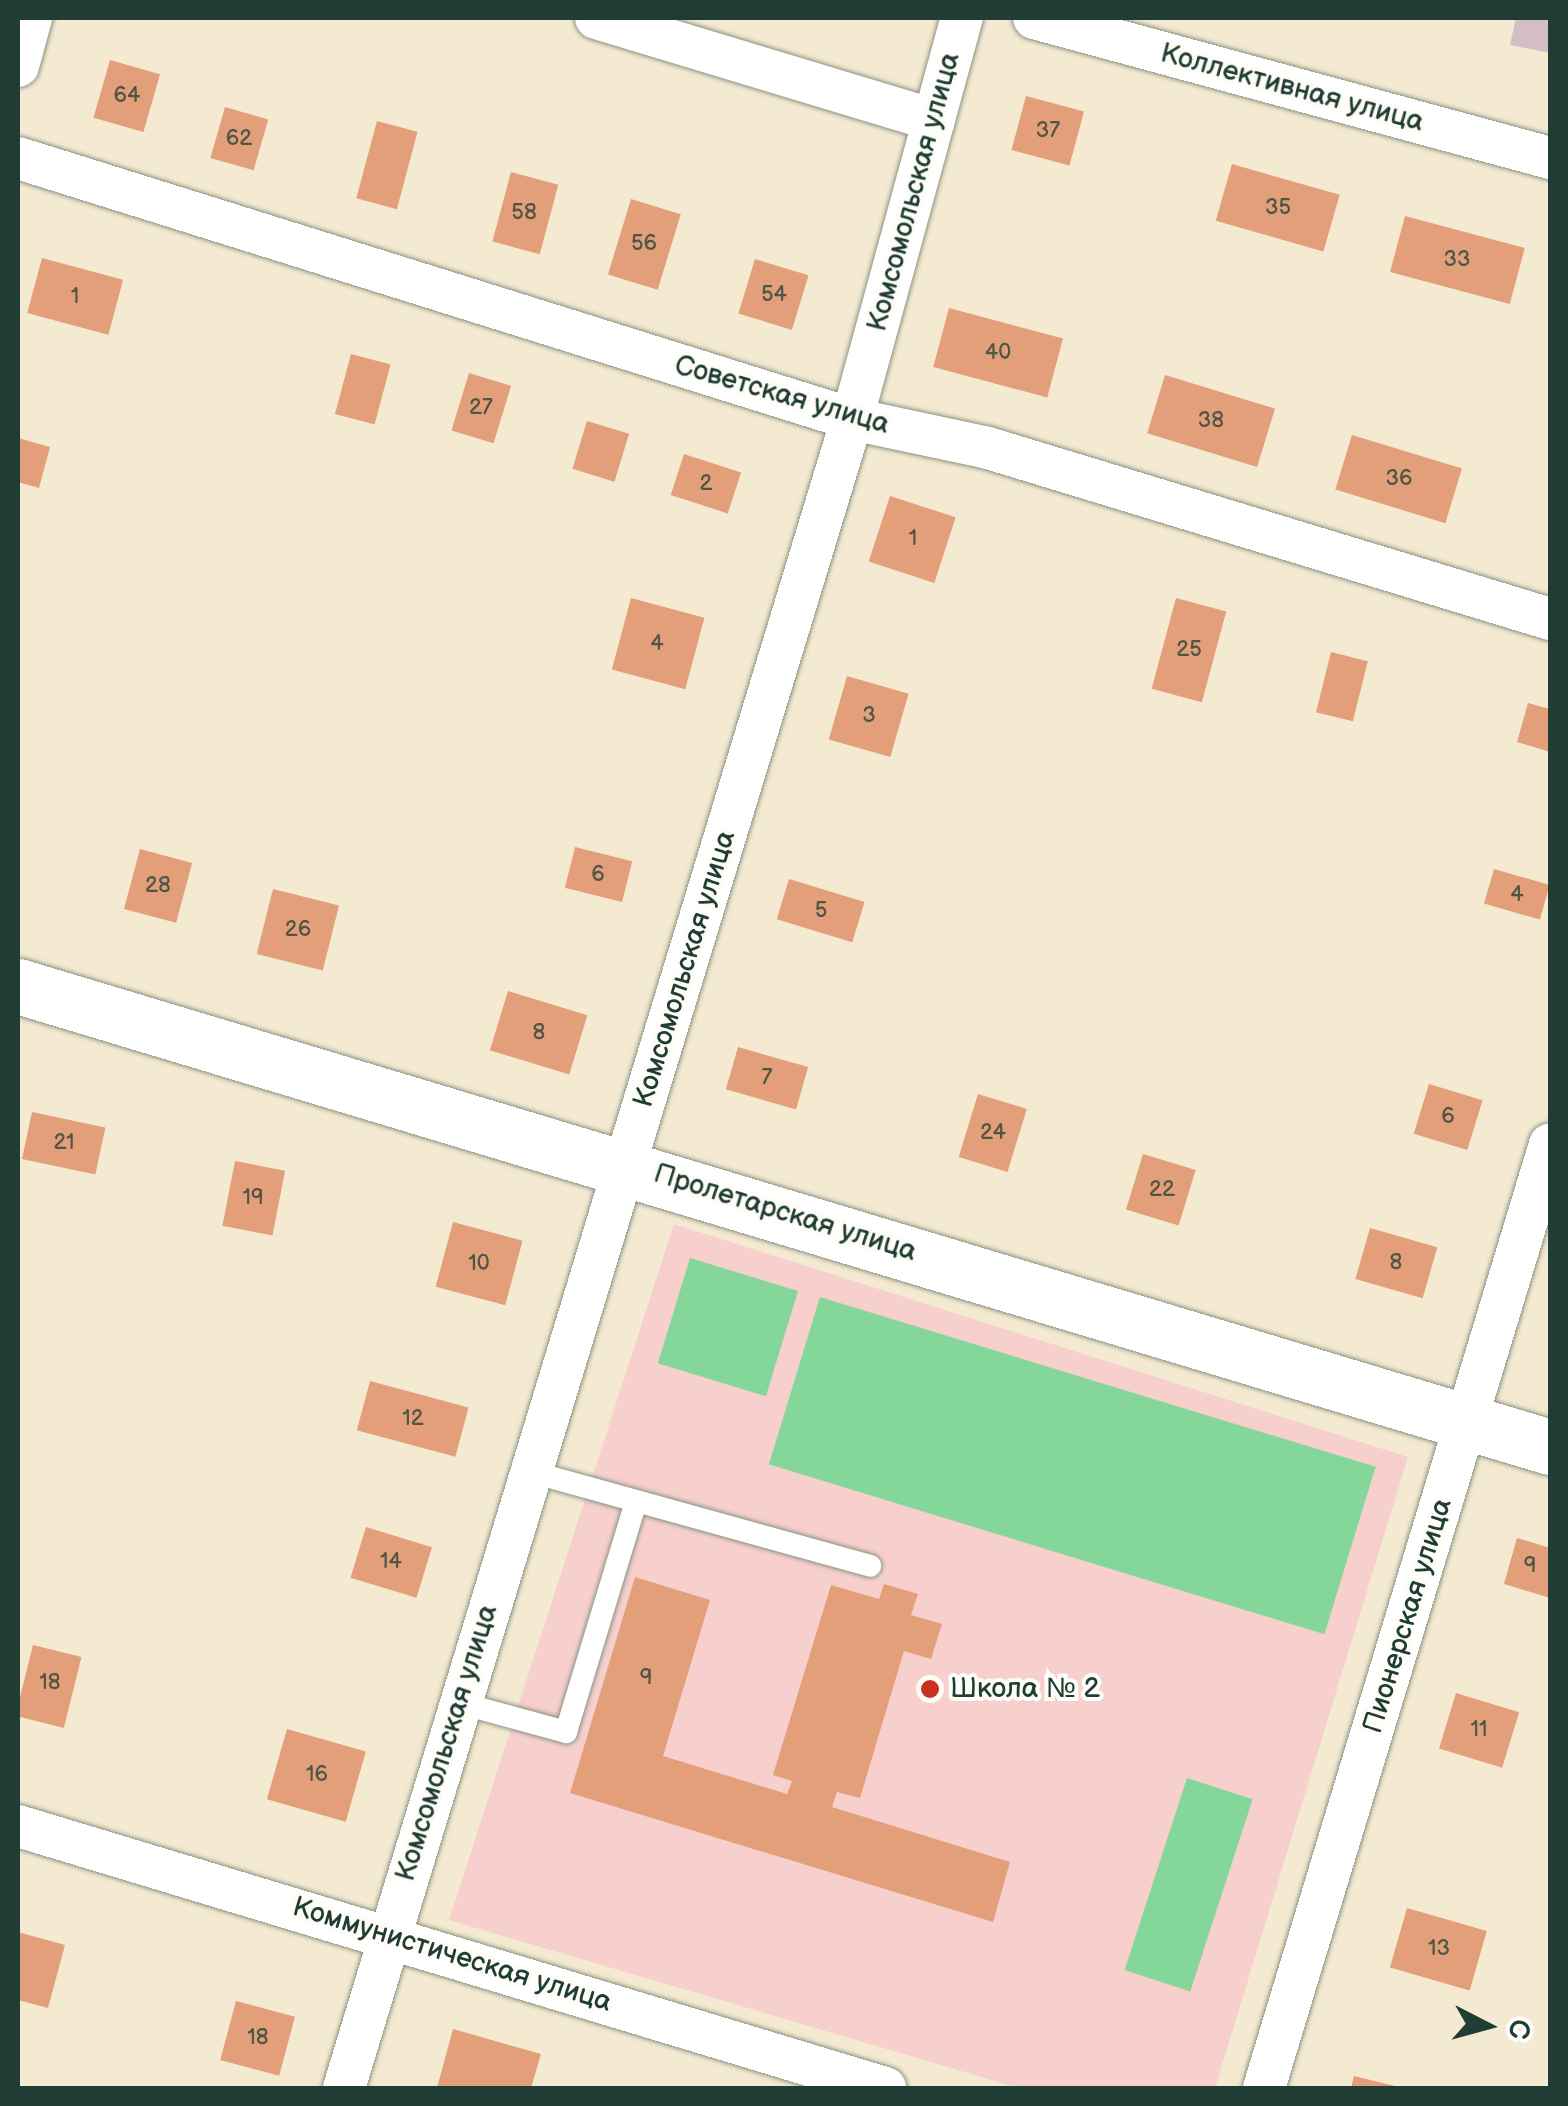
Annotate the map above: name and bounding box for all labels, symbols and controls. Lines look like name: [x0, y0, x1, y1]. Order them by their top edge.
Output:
street label: Коллективная улица: [1157, 37, 1427, 139]
street label: Комсомольская улица: [861, 49, 967, 335]
house number: 64: [114, 83, 140, 109]
house number: 37: [1036, 118, 1060, 144]
house number: 62: [226, 126, 252, 152]
house number: 35: [1265, 195, 1291, 221]
house number: 58: [511, 200, 537, 226]
house number: 56: [631, 231, 657, 257]
house number: 33: [1443, 247, 1471, 273]
house number: 54: [761, 282, 787, 308]
house number: 1: [71, 284, 79, 310]
house number: 40: [985, 340, 1011, 366]
street label: Советская улица: [671, 348, 893, 442]
house number: 27: [469, 395, 493, 421]
house number: 38: [1198, 408, 1224, 434]
house number: 36: [1386, 466, 1412, 492]
house number: 2: [700, 471, 712, 497]
house number: 1: [909, 526, 917, 552]
house number: 4: [650, 631, 664, 657]
house number: 25: [1176, 637, 1202, 663]
house number: 3: [862, 703, 876, 729]
street label: Комсомольская улица: [627, 827, 743, 1111]
house number: 6: [591, 862, 605, 888]
house number: 28: [145, 873, 171, 899]
house number: 4: [1510, 882, 1524, 908]
house number: 5: [815, 898, 827, 924]
house number: 26: [285, 917, 311, 943]
house number: 8: [533, 1020, 545, 1046]
house number: 7: [762, 1065, 772, 1091]
house number: 6: [1441, 1104, 1455, 1130]
house number: 24: [980, 1120, 1006, 1146]
house number: 21: [53, 1130, 75, 1156]
street label: Пролетарская улица: [650, 1157, 920, 1269]
house number: 22: [1149, 1177, 1175, 1203]
house number: 19: [242, 1185, 264, 1211]
house number: 8: [1390, 1250, 1402, 1276]
house number: 10: [468, 1251, 490, 1277]
house number: 12: [402, 1406, 424, 1432]
street label: Пионерская улица: [1356, 1495, 1460, 1737]
house number: 14: [380, 1549, 402, 1575]
house number: 9: [1524, 1553, 1536, 1579]
street label: Комсомольская улица: [389, 1601, 505, 1885]
house number: 9: [640, 1665, 652, 1691]
house number: 18: [39, 1670, 61, 1696]
place label: Школа № 2: [950, 1672, 1100, 1706]
marker: Школа № 2: [919, 1678, 941, 1700]
house number: 11: [1470, 1717, 1488, 1743]
house number: 16: [306, 1762, 328, 1788]
street label: Коммунистическая улица: [288, 1890, 616, 2020]
house number: 13: [1428, 1936, 1450, 1962]
north arrow: [1438, 1976, 1538, 2076]
text: С: [1501, 2018, 1536, 2041]
house number: 18: [247, 2025, 269, 2051]

